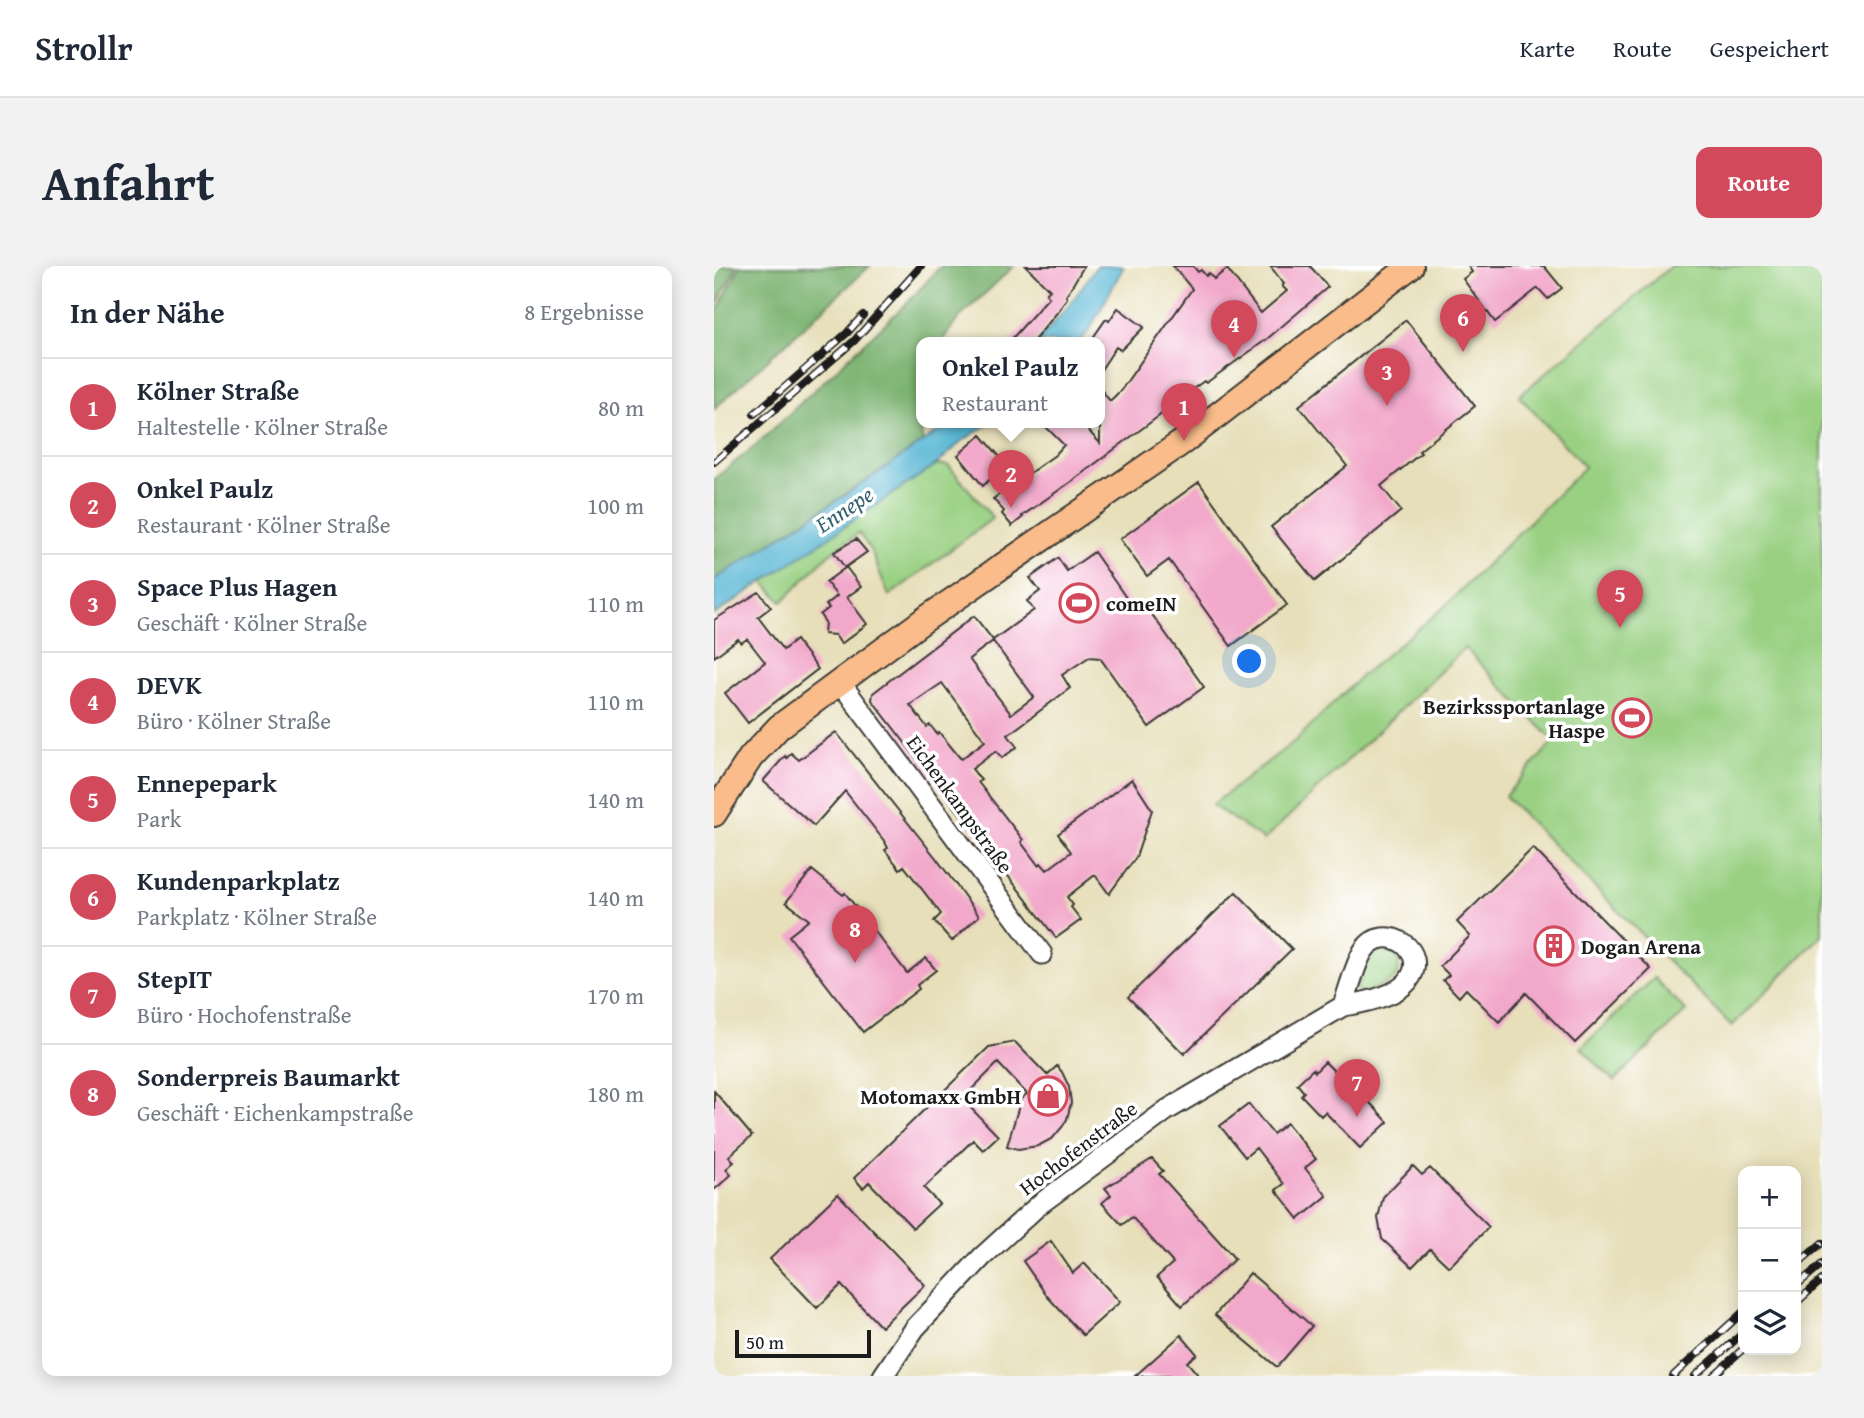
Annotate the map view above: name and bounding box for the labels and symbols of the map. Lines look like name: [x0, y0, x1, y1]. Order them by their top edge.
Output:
pin: 6: [1440, 294, 1486, 352]
pin: 4: [1211, 300, 1257, 358]
pin: 3: [1364, 348, 1410, 406]
pin: 1: [1161, 383, 1207, 441]
pin: 2: [988, 450, 1034, 508]
water label: Ennepe: [808, 478, 880, 541]
pin: 5: [1597, 570, 1643, 628]
sports icon: comeIN: [1058, 582, 1100, 624]
place label: comeIN: [1106, 588, 1176, 619]
your location: [1232, 644, 1266, 678]
place label: Bezirkssportanlage Haspe: [1423, 691, 1605, 746]
sports icon: Bezirkssportanlage Haspe: [1611, 697, 1653, 739]
street label: Eichenkampstraße: [899, 728, 1021, 880]
pin: 8: [832, 905, 878, 963]
building icon: Dogan Arena: [1533, 925, 1575, 967]
place label: Dogan Arena: [1581, 931, 1701, 962]
pin: 7: [1334, 1059, 1380, 1117]
shop icon: Motomaxx GmbH: [1027, 1075, 1069, 1117]
place label: Motomaxx GmbH: [860, 1081, 1021, 1112]
street label: Hochofenstraße: [1012, 1093, 1144, 1203]
scale bar: [735, 1327, 872, 1359]

